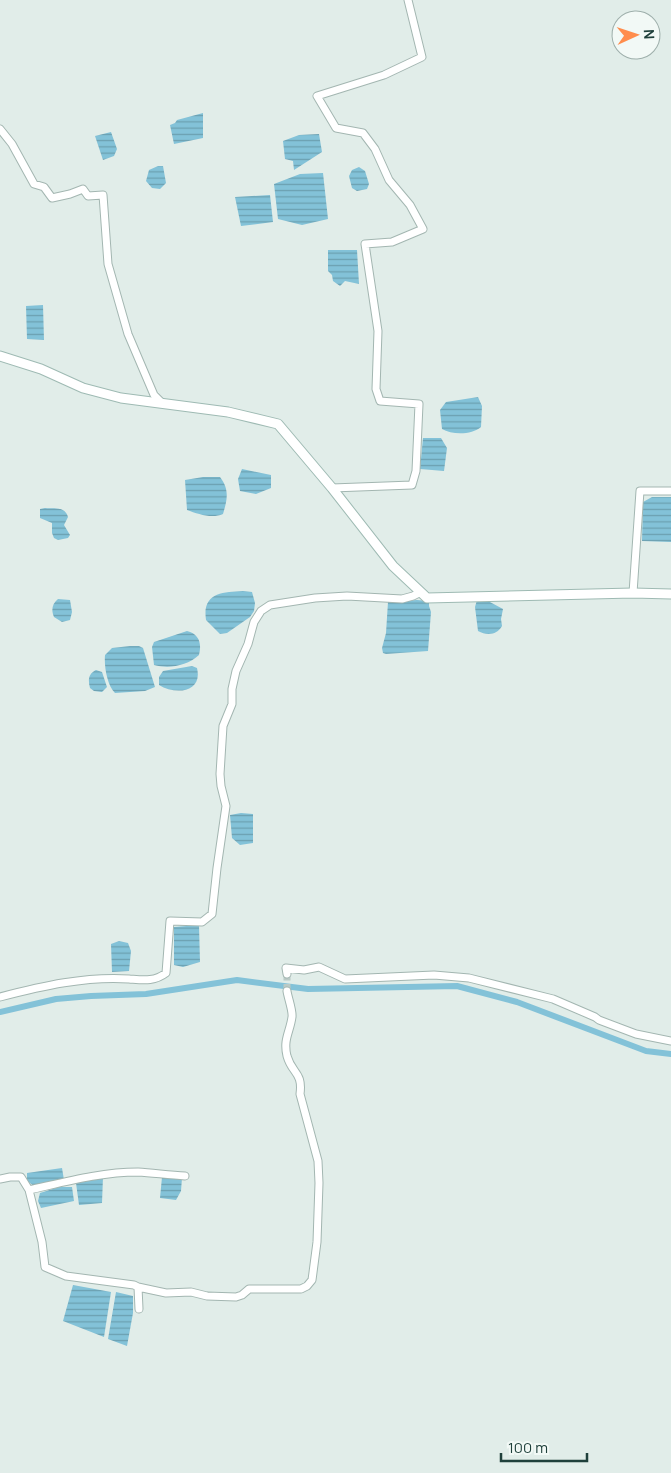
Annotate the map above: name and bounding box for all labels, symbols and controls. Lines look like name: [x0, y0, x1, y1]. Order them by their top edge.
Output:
north arrow: [611, 10, 661, 60]
text: N: [640, 29, 659, 40]
scale bar: [501, 1430, 587, 1462]
text: 100 m: [508, 1437, 548, 1458]

